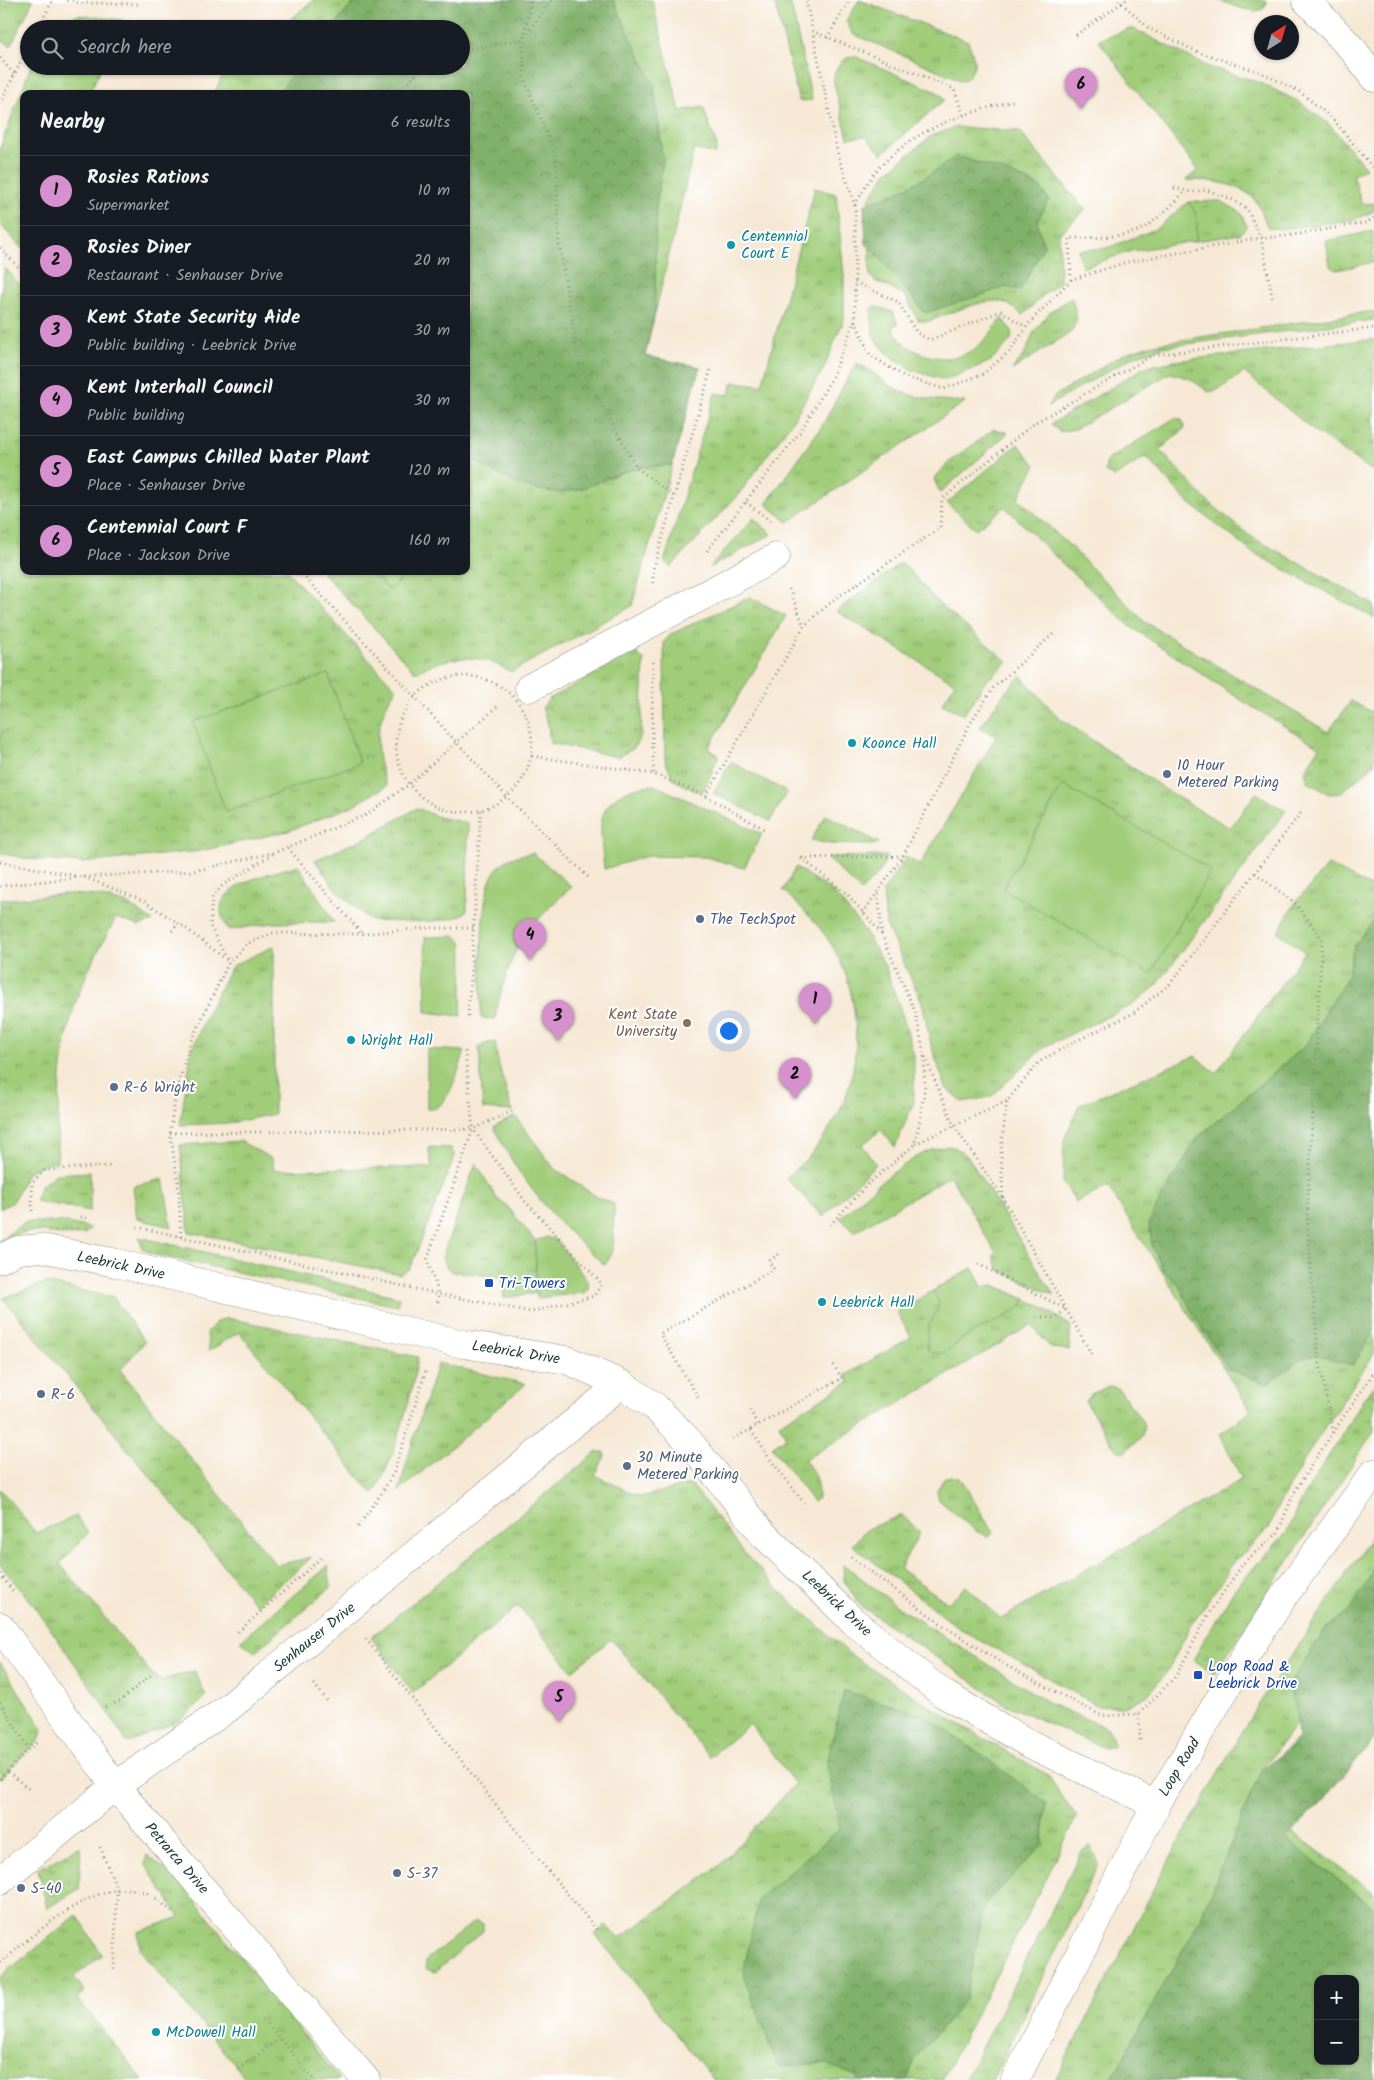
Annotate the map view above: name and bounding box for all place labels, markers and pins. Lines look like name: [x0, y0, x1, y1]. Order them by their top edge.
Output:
pin: 6: [1065, 68, 1097, 109]
place label: Centennial Court E: [741, 225, 808, 266]
marker: Centennial Court E: [725, 239, 737, 251]
place label: Koonce Hall: [862, 732, 937, 756]
marker: Koonce Hall: [846, 737, 858, 749]
place label: 10 Hour Metered Parking: [1177, 754, 1279, 795]
marker: 10 Hour Metered Parking: [1161, 768, 1173, 780]
place label: The TechSpot: [710, 908, 796, 932]
marker: The TechSpot: [694, 913, 706, 925]
pin: 4: [514, 919, 546, 960]
pin: 1: [799, 983, 831, 1024]
pin: 3: [542, 1000, 574, 1041]
place label: Kent State University: [608, 1003, 678, 1044]
marker: Kent State University: [681, 1017, 693, 1029]
place label: Wright Hall: [361, 1029, 433, 1053]
marker: Wright Hall: [345, 1034, 357, 1046]
pin: 2: [779, 1058, 811, 1099]
place label: R-6 Wright: [124, 1076, 195, 1100]
marker: R-6 Wright: [108, 1081, 120, 1093]
place label: Tri-Towers: [499, 1272, 566, 1296]
marker: Tri-Towers: [483, 1277, 495, 1289]
place label: Leebrick Hall: [832, 1291, 915, 1315]
marker: Leebrick Hall: [816, 1296, 828, 1308]
place label: R-6: [51, 1383, 75, 1407]
marker: R-6: [35, 1388, 47, 1400]
place label: 30 Minute Metered Parking: [637, 1446, 739, 1487]
marker: 30 Minute Metered Parking: [621, 1460, 633, 1472]
place label: Loop Road & Leebrick Drive: [1208, 1655, 1297, 1696]
marker: Loop Road & Leebrick Drive: [1192, 1669, 1204, 1681]
pin: 5: [543, 1681, 575, 1722]
place label: S-37: [407, 1862, 438, 1886]
marker: S-37: [391, 1867, 403, 1879]
place label: S-40: [31, 1877, 62, 1901]
marker: S-40: [15, 1882, 27, 1894]
place label: McDowell Hall: [166, 2021, 256, 2045]
marker: McDowell Hall: [150, 2026, 162, 2038]

